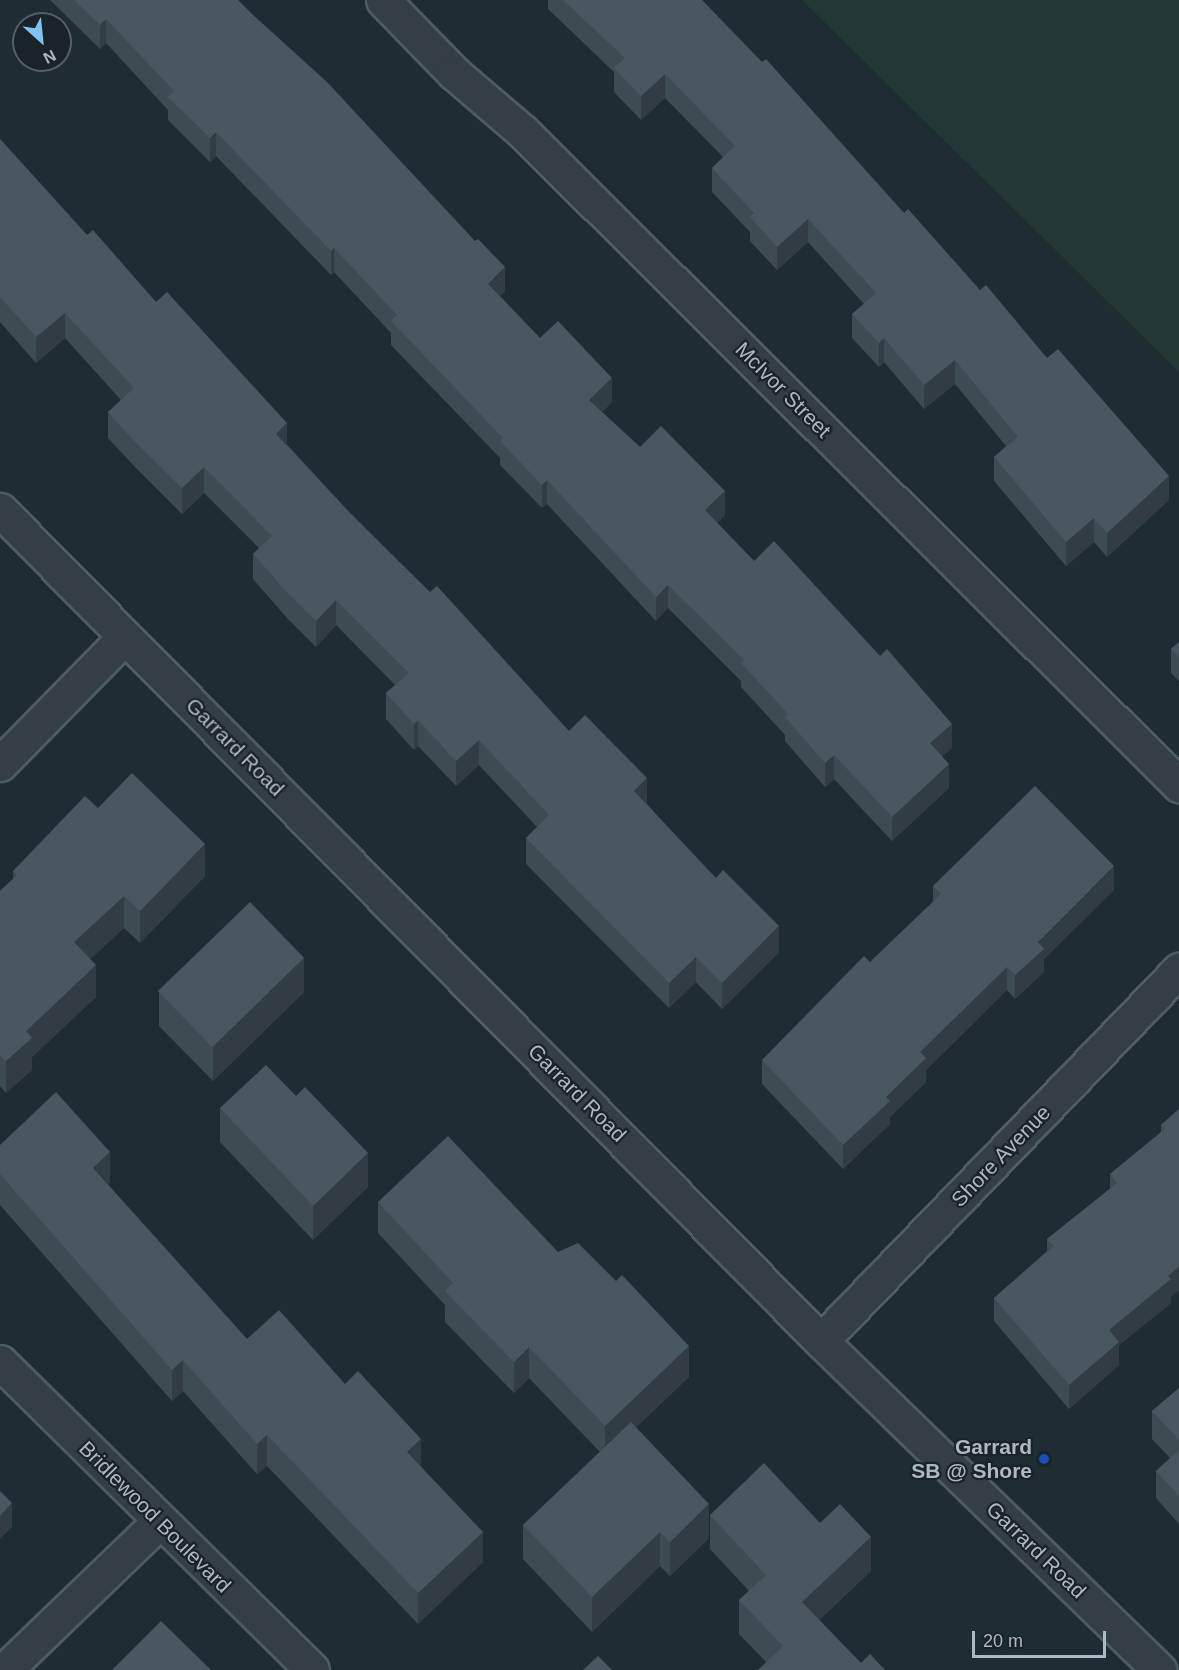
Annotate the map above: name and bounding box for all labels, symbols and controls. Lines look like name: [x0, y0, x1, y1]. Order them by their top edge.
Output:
north arrow: [12, 12, 72, 72]
text: N: [40, 47, 59, 67]
street label: McIvor Street: [730, 337, 836, 443]
street label: Garrard Road: [181, 693, 289, 801]
street label: Garrard Road: [523, 1039, 631, 1147]
street label: Shore Avenue: [946, 1100, 1056, 1212]
place label: Garrard SB @ Shore: [911, 1434, 1032, 1484]
street label: Bridlewood Boulevard: [74, 1436, 236, 1598]
marker: Garrard SB @ Shore: [1037, 1452, 1051, 1466]
street label: Garrard Road: [981, 1496, 1091, 1604]
scale bar: [975, 1619, 1108, 1657]
text: 20 m: [983, 1631, 1023, 1651]

